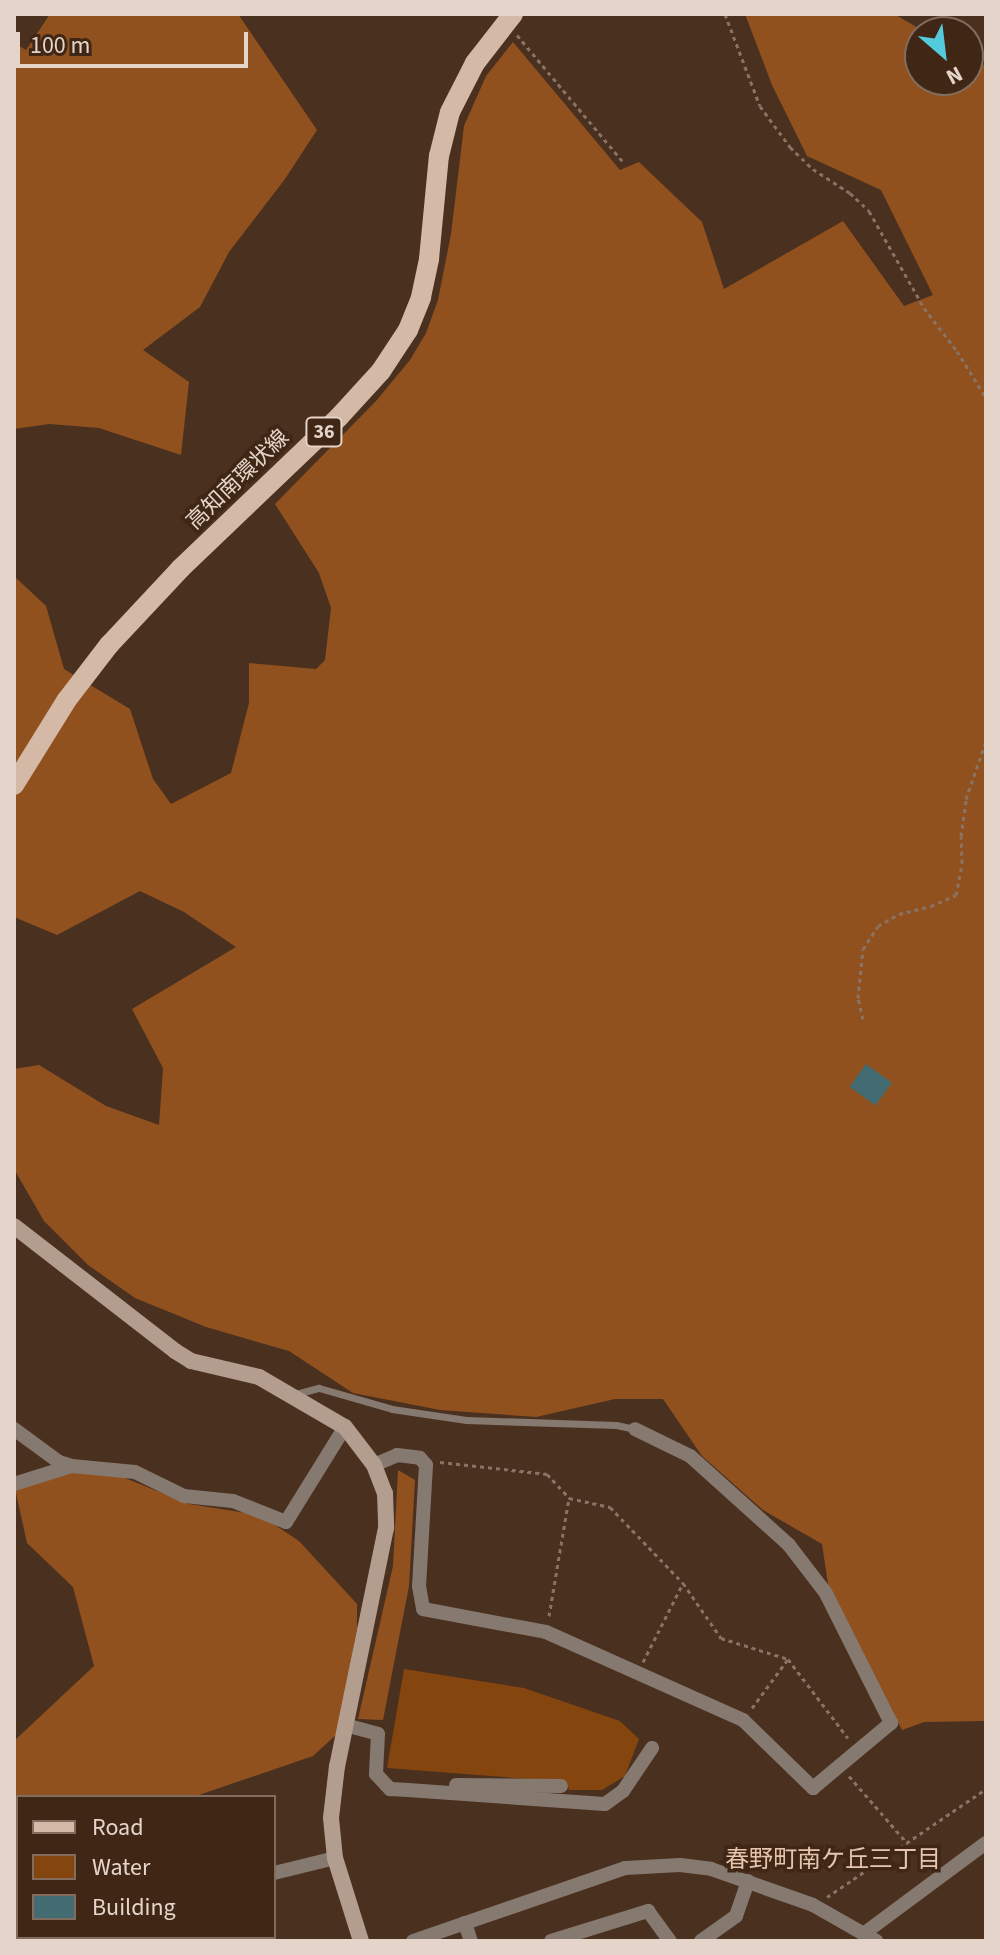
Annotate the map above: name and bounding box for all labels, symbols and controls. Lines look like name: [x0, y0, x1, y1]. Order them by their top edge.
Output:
scale bar: [20, 16, 252, 66]
north arrow: [904, 16, 984, 96]
text: 100 m: [30, 28, 90, 63]
text: N: [940, 58, 968, 93]
road number: 36: [304, 416, 344, 448]
street label: 高知南環状線: [181, 425, 295, 535]
legend: [16, 1795, 276, 1939]
text: Road: [92, 1810, 144, 1845]
district label: 春野町南ケ丘三丁目: [725, 1846, 941, 1874]
text: Water: [92, 1850, 150, 1885]
text: Building: [92, 1890, 176, 1925]

